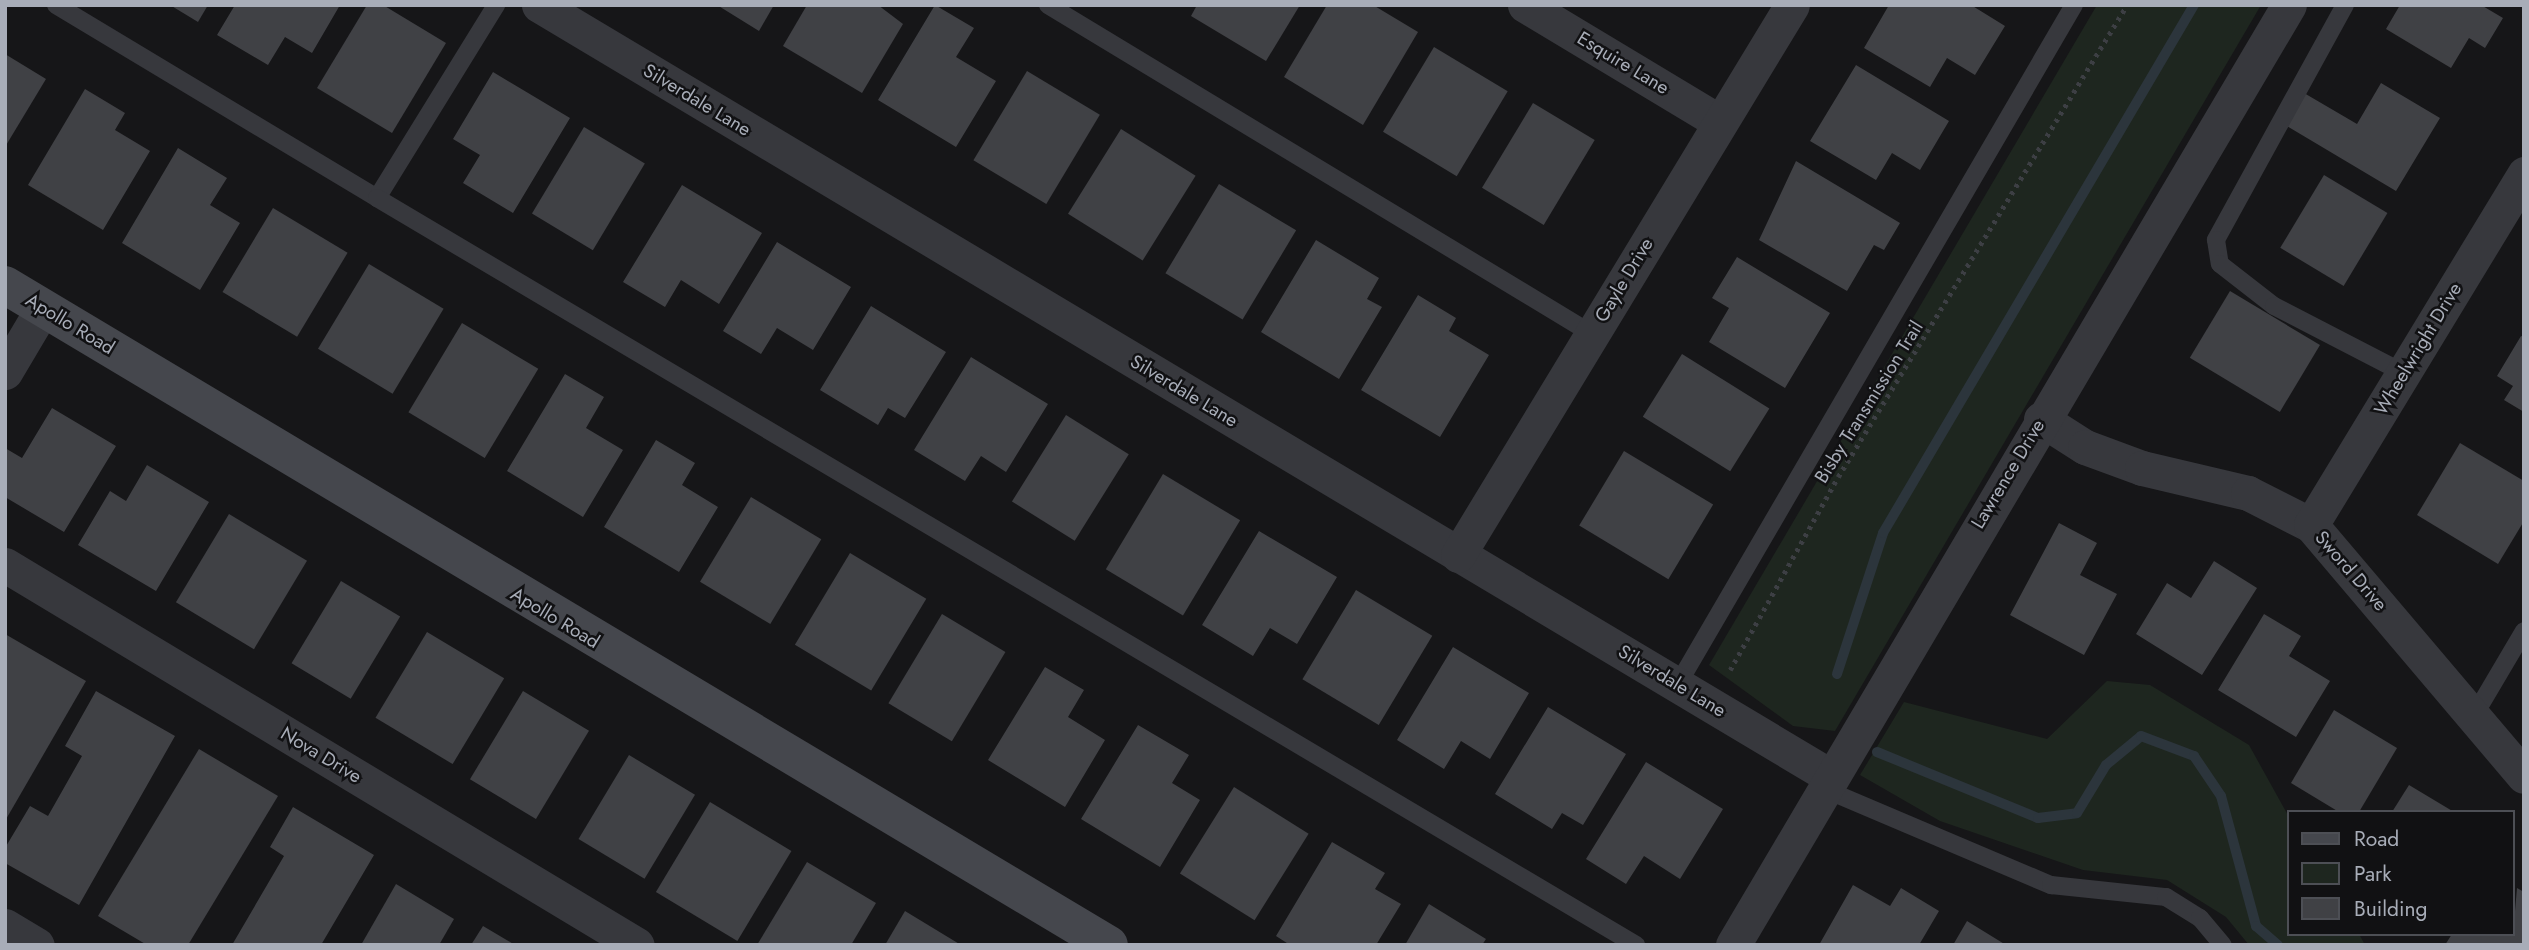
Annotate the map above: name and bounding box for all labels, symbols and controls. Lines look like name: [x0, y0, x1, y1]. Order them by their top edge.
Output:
street label: Esquire Lane: [1573, 27, 1673, 99]
street label: Silverdale Lane: [639, 59, 755, 141]
street label: Gayle Drive: [1590, 234, 1658, 326]
street label: Wheelwright Drive: [2369, 279, 2467, 419]
street label: Apollo Road: [21, 289, 119, 359]
street label: Bisby Transmission Trail: [1810, 317, 1928, 487]
street label: Silverdale Lane: [1126, 350, 1242, 432]
street label: Lawrence Drive: [1966, 415, 2050, 533]
street label: Sword Drive: [2310, 526, 2392, 616]
street label: Apollo Road: [506, 583, 604, 653]
street label: Silverdale Lane: [1614, 640, 1730, 722]
street label: Nova Drive: [276, 722, 366, 788]
legend: [2288, 810, 2515, 936]
text: Road: [2354, 824, 2399, 854]
text: Park: [2354, 859, 2391, 889]
text: Building: [2354, 894, 2427, 924]

